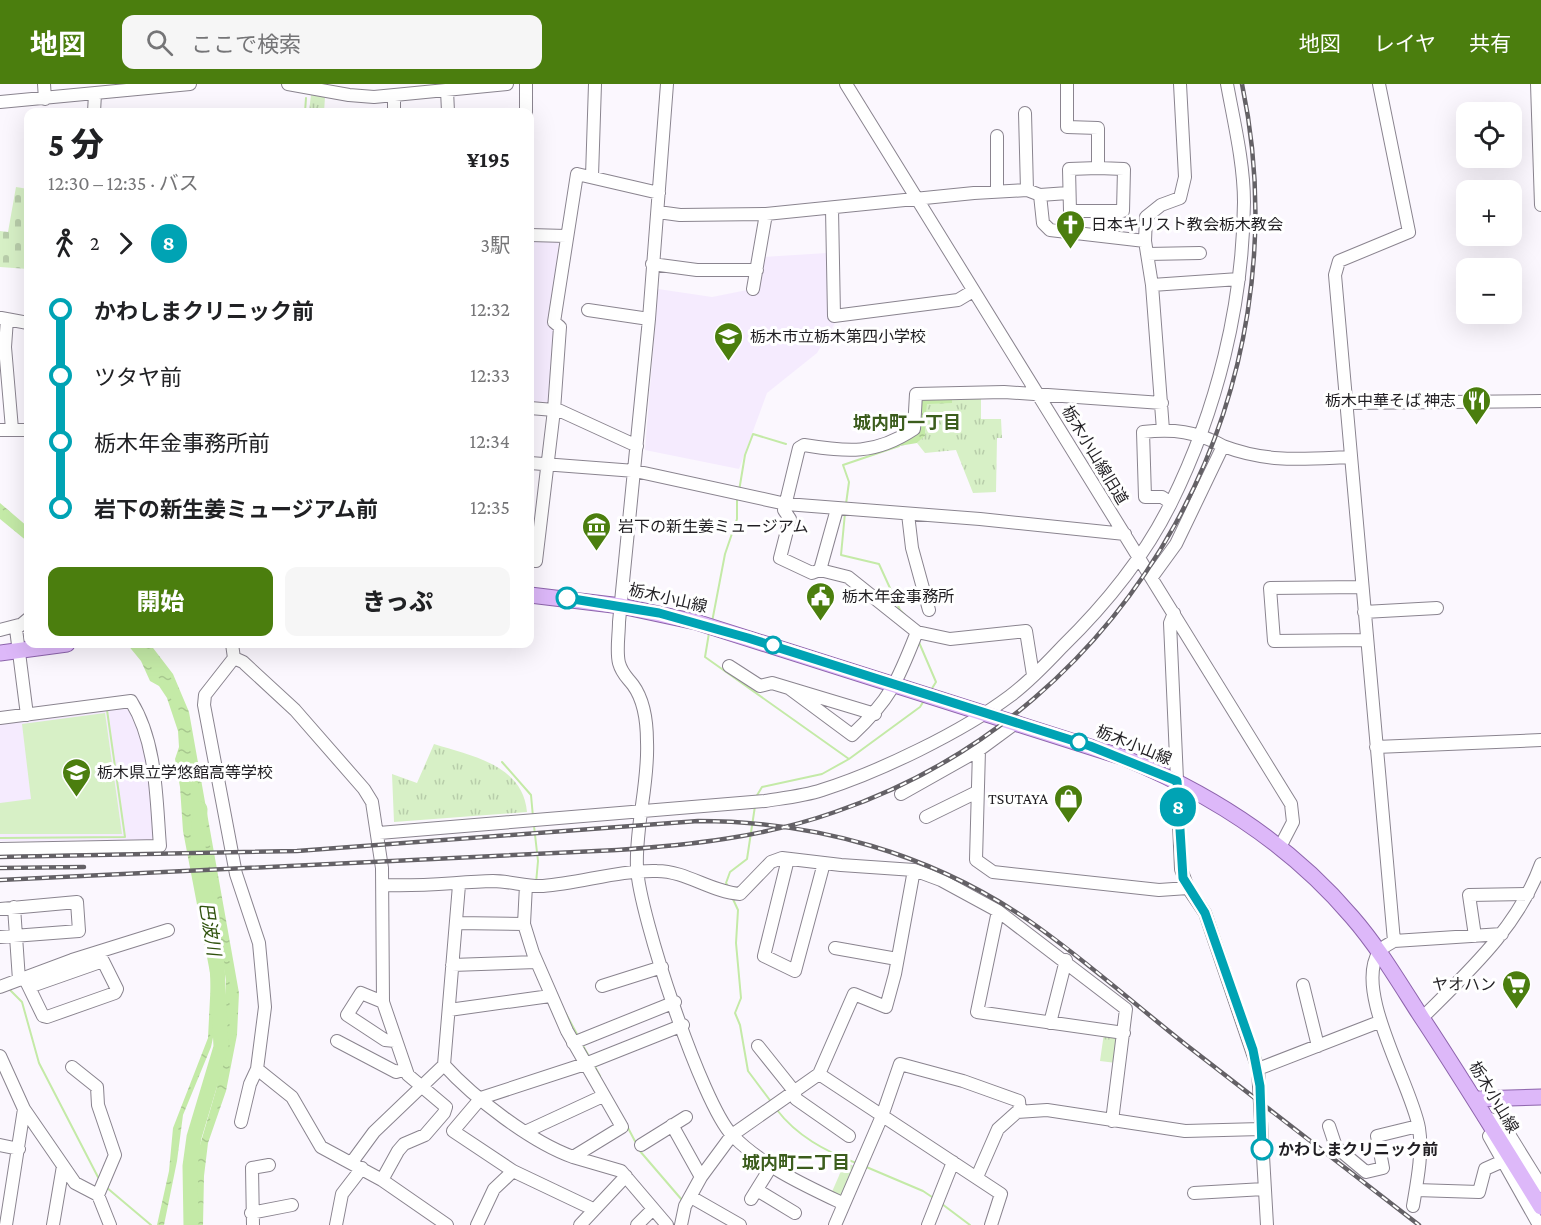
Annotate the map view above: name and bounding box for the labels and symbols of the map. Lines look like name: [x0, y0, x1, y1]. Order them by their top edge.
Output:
church icon: 日本キリスト教会栃木教会: [1054, 208, 1086, 250]
place label: 日本キリスト教会栃木教会: [1091, 216, 1283, 233]
school or university icon: 栃木市立栃木第四小学校: [713, 320, 745, 362]
place label: 栃木市立栃木第四小学校: [750, 328, 926, 345]
restaurant icon: 栃木中華そば 神志: [1461, 384, 1493, 426]
place label: 栃木中華そば 神志: [1325, 392, 1456, 409]
street label: 栃木小山線旧道: [1059, 403, 1131, 507]
district label: 城内町一丁目: [853, 413, 961, 433]
museum icon: 岩下の新生姜ミュージアム: [581, 510, 613, 552]
place label: 岩下の新生姜ミュージアム: [618, 518, 809, 535]
public building icon: 栃木年金事務所: [805, 580, 837, 622]
street label: 栃木小山線: [627, 581, 709, 615]
unlabelled marker: [556, 587, 578, 609]
place label: 栃木年金事務所: [842, 588, 954, 605]
unlabelled marker: [764, 636, 782, 654]
street label: 栃木小山線: [1094, 722, 1174, 768]
unlabelled marker: [1070, 733, 1088, 751]
school or university icon: 栃木県立学悠館高等学校: [60, 756, 92, 798]
place label: 栃木県立学悠館高等学校: [97, 764, 273, 781]
shop icon: TSUTAYA: [1053, 782, 1085, 824]
line badge: 8: [1158, 788, 1198, 826]
place label: TSUTAYA: [988, 790, 1049, 807]
water label: 巴波川: [196, 901, 224, 959]
supermarket icon: ヤオハン: [1501, 968, 1533, 1010]
place label: ヤオハン: [1432, 976, 1496, 993]
street label: 栃木小山線: [1466, 1058, 1522, 1136]
marker: かわしまクリニック前: [1251, 1138, 1273, 1160]
place label: かわしまクリニック前: [1278, 1141, 1438, 1158]
district label: 城内町二丁目: [742, 1153, 850, 1173]

